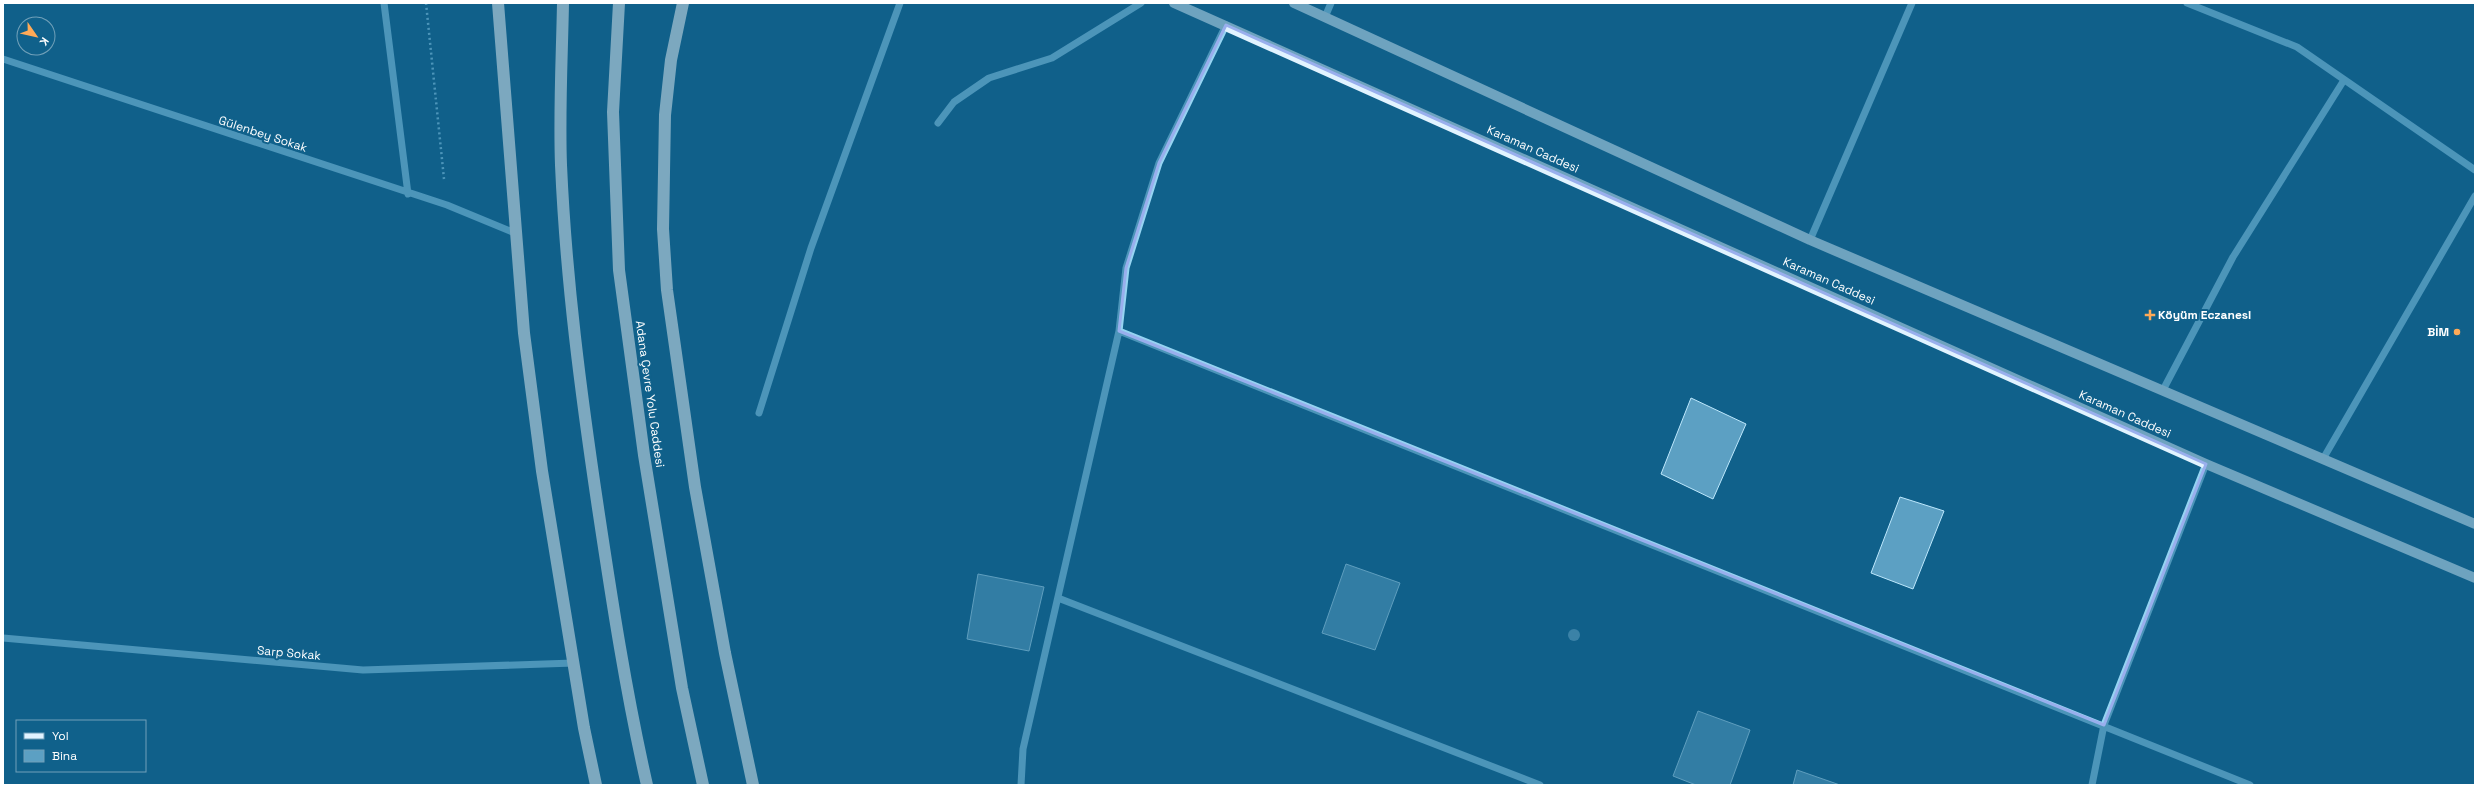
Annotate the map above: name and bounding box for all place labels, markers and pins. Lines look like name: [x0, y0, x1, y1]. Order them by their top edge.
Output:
place label: Köyüm Eczanesi: [2158, 307, 2251, 323]
marker: Köyüm Eczanesi: [2145, 310, 2155, 320]
place label: BİM: [2427, 324, 2449, 340]
marker: BİM: [2452, 327, 2462, 337]

